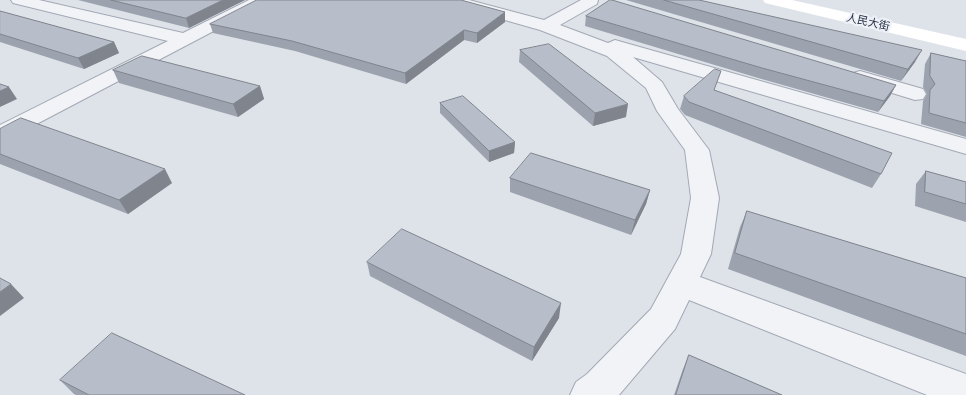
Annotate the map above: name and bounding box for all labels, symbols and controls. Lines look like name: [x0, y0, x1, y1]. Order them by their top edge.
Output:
street label: 人民大街: [845, 11, 891, 33]

